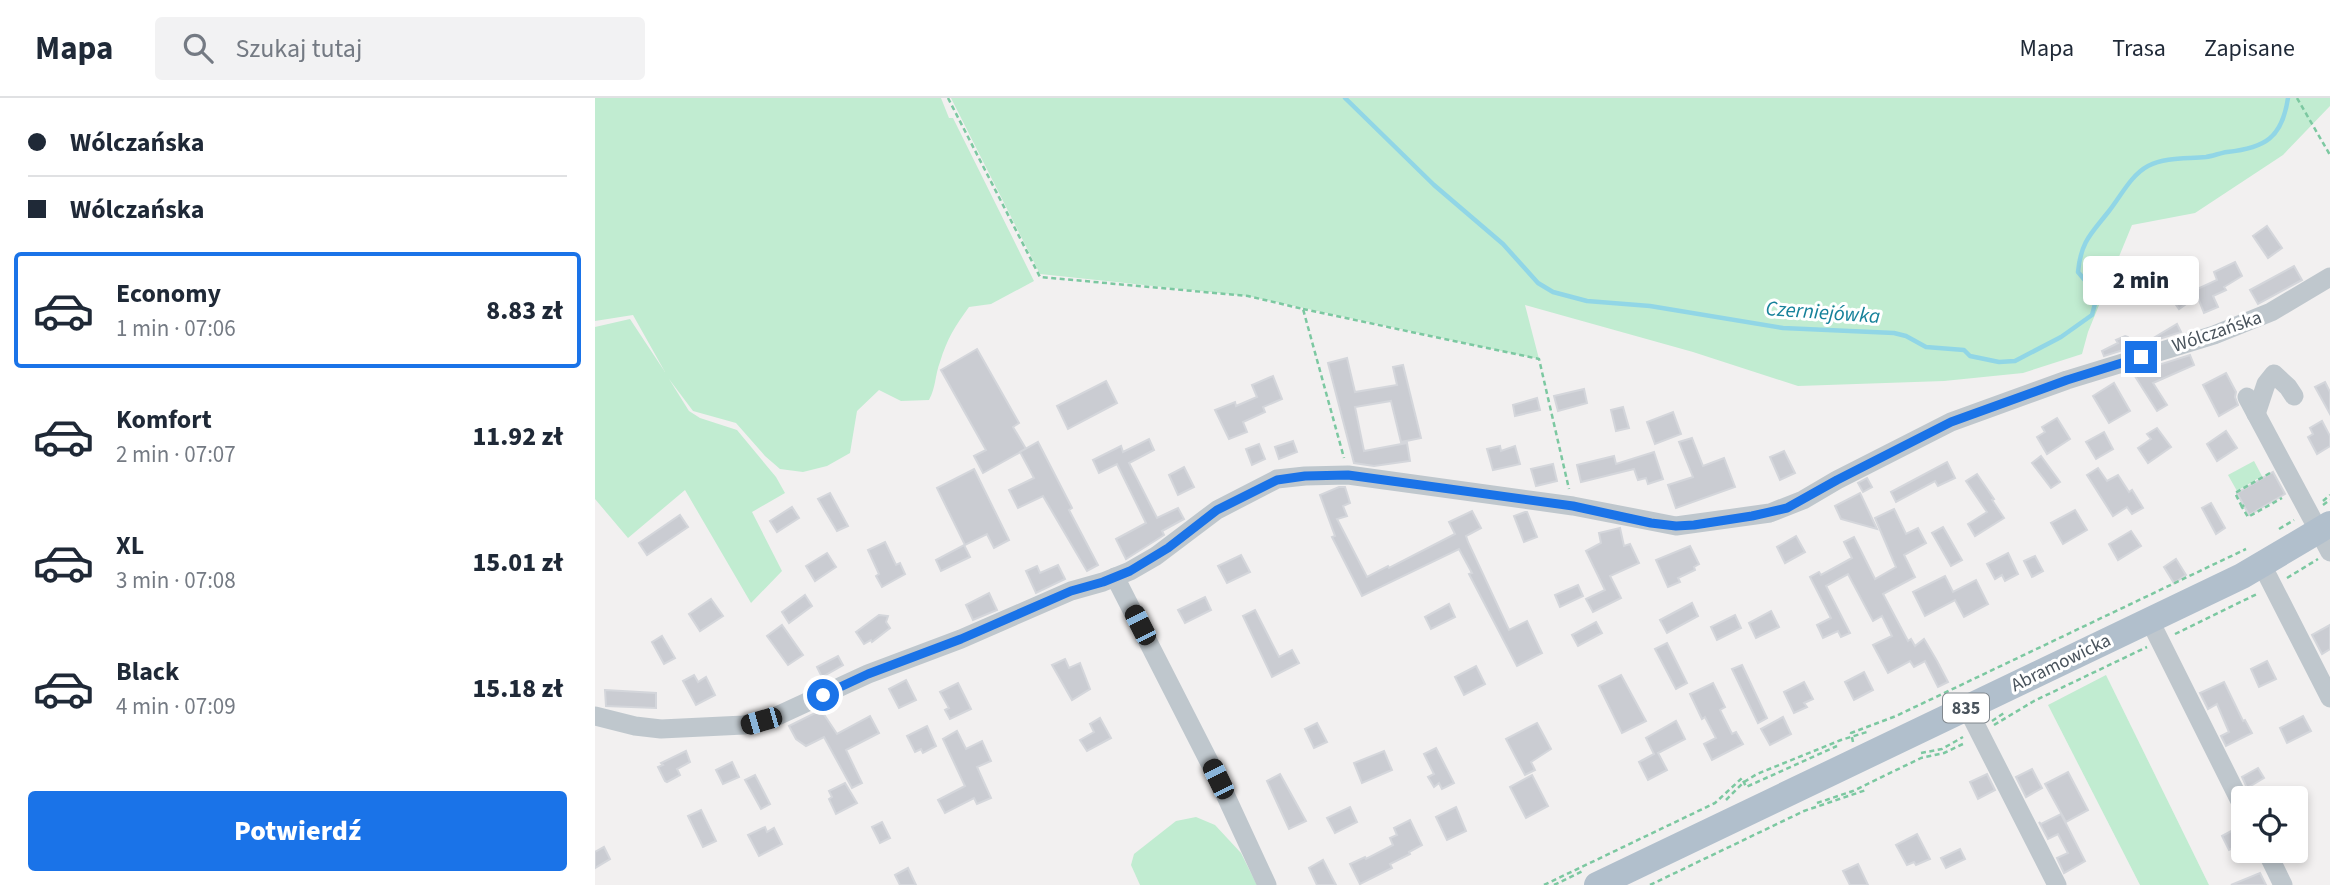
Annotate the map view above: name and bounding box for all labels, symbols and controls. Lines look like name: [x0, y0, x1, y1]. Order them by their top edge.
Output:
search box: [155, 17, 645, 80]
text: Mapa: [35, 25, 113, 72]
icon: search: [179, 29, 217, 67]
text: Szukaj tutaj: [235, 30, 362, 67]
text: Mapa: [2020, 31, 2074, 66]
text: Trasa: [2112, 31, 2166, 66]
text: Zapisane: [2204, 31, 2295, 66]
text: Wólczańska: [70, 124, 205, 161]
text: Wólczańska: [70, 191, 205, 228]
callout: 2 min: [2083, 256, 2199, 304]
text: 2 min: [2113, 264, 2169, 297]
text: Economy: [116, 275, 221, 312]
icon: car: [32, 279, 95, 342]
text: 8.83 zł: [486, 292, 563, 329]
water label: Czerniejówka: [1765, 293, 1881, 331]
street label: Wólczańska: [2169, 304, 2265, 360]
text: 1 min · 07:06: [116, 312, 236, 345]
route end: [2125, 341, 2157, 373]
text: Komfort: [116, 401, 212, 438]
icon: car: [32, 405, 95, 468]
text: 11.92 zł: [472, 418, 563, 455]
text: 2 min · 07:07: [116, 438, 236, 471]
text: XL: [116, 527, 144, 564]
icon: car: [32, 531, 95, 594]
text: 15.01 zł: [472, 544, 563, 581]
text: 3 min · 07:08: [116, 564, 236, 597]
car: [1122, 602, 1159, 648]
street label: Abramowicka: [2006, 627, 2116, 699]
text: Black: [116, 653, 179, 690]
icon: car: [32, 657, 95, 720]
text: 15.18 zł: [472, 670, 563, 707]
route start: [807, 679, 839, 711]
text: 4 min · 07:09: [116, 690, 236, 723]
road number: 835: [1943, 694, 1989, 722]
car: [738, 705, 785, 737]
car: [1200, 756, 1237, 802]
map controls: [2231, 786, 2308, 863]
button: locate: [2231, 786, 2308, 863]
button: Potwierdź: [28, 791, 567, 871]

